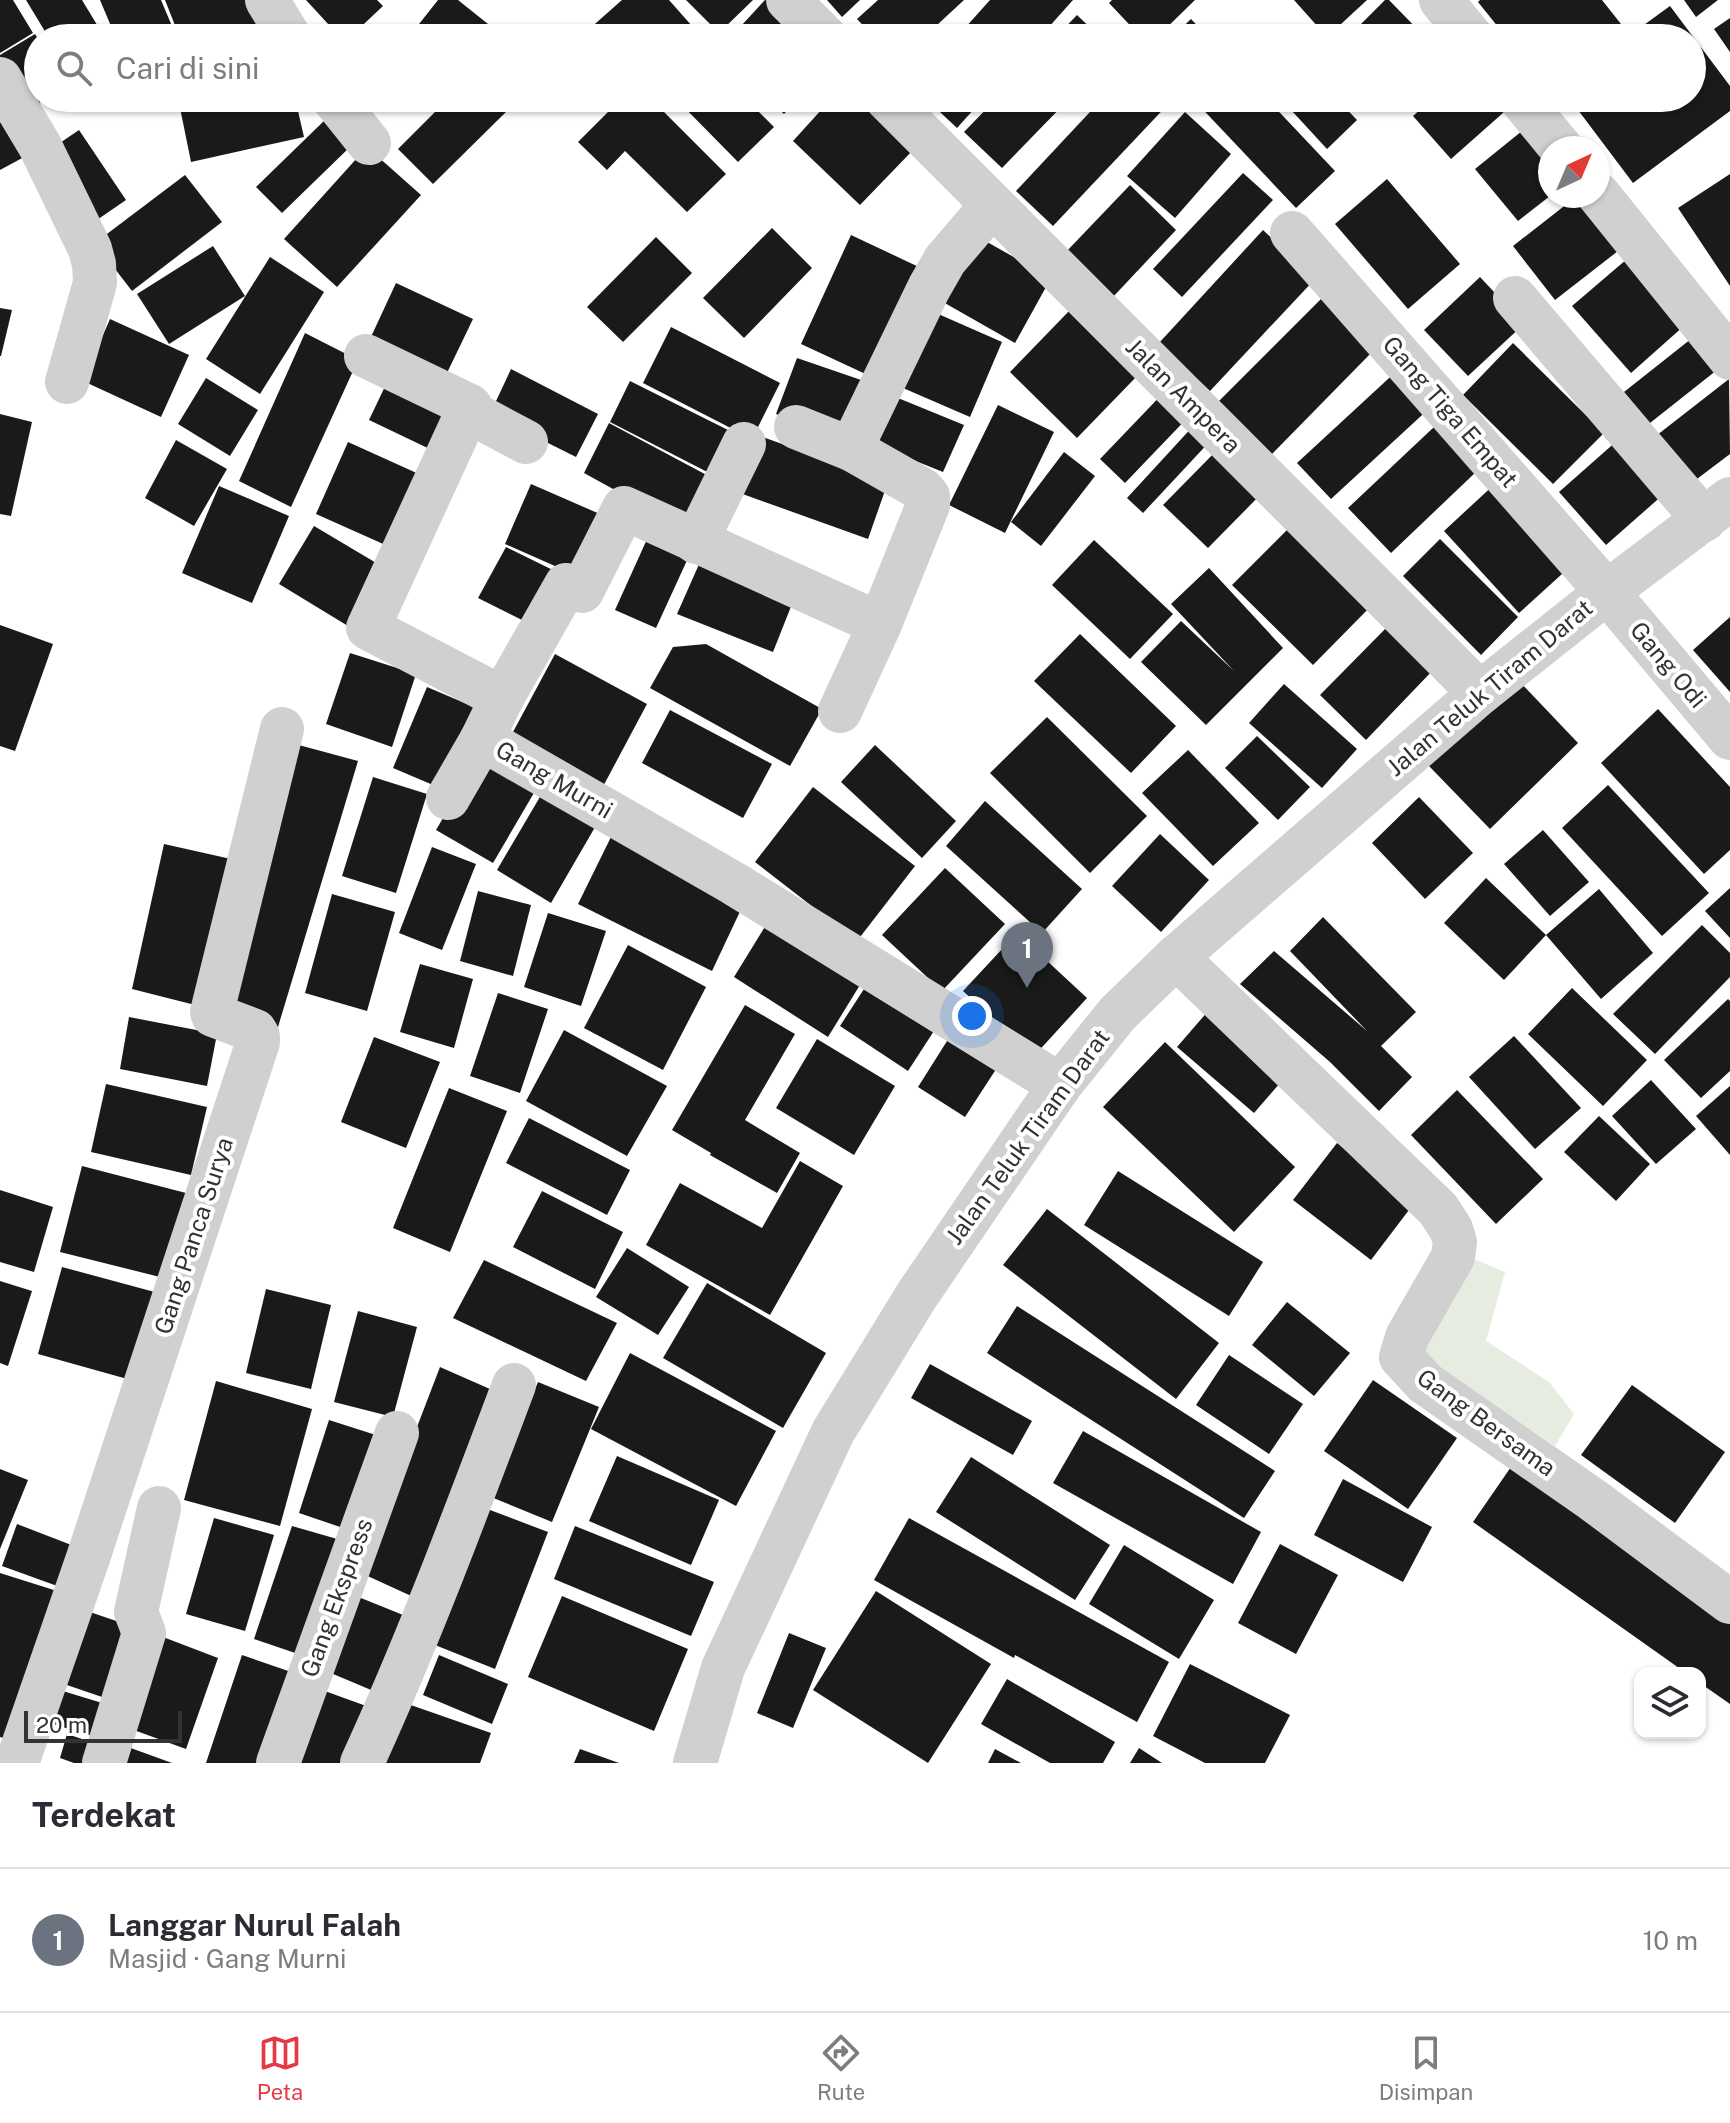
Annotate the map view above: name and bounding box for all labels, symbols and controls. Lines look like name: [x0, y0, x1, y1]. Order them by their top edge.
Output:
search box: [24, 24, 1706, 112]
icon: search: [52, 46, 96, 90]
text: Cari di sini: [116, 50, 259, 86]
north arrow: [1538, 136, 1610, 208]
street label: Gang Tiga Empat: [1378, 330, 1524, 493]
street label: Jalan Ampera: [1121, 332, 1247, 458]
street label: Jalan Teluk Tiram Darat: [1381, 593, 1598, 781]
street label: Gang Odi: [1625, 616, 1713, 713]
street label: Gang Murni: [491, 735, 618, 824]
pin: 1: [1001, 922, 1053, 988]
your location: [952, 996, 992, 1036]
street label: Jalan Teluk Tiram Darat: [940, 1023, 1115, 1250]
street label: Gang Panca Surya: [148, 1134, 238, 1338]
street label: Gang Bersama: [1412, 1363, 1561, 1482]
street label: Gang Ekspress: [294, 1515, 378, 1681]
map controls: [1634, 1667, 1706, 1739]
button: layers: [1634, 1667, 1706, 1739]
scale bar: [24, 1707, 182, 1743]
text: 20 m: [36, 1712, 87, 1738]
text: Terdekat: [32, 1795, 176, 1835]
text: Langgar Nurul Falah: [108, 1907, 401, 1943]
text: 1: [52, 1925, 64, 1956]
text: 10 m: [1643, 1925, 1698, 1956]
text: Masjid · Gang Murni: [108, 1943, 347, 1974]
tab: Peta: [257, 2031, 303, 2105]
tab: Rute: [817, 2031, 865, 2105]
tab: Disimpan: [1379, 2031, 1473, 2105]

